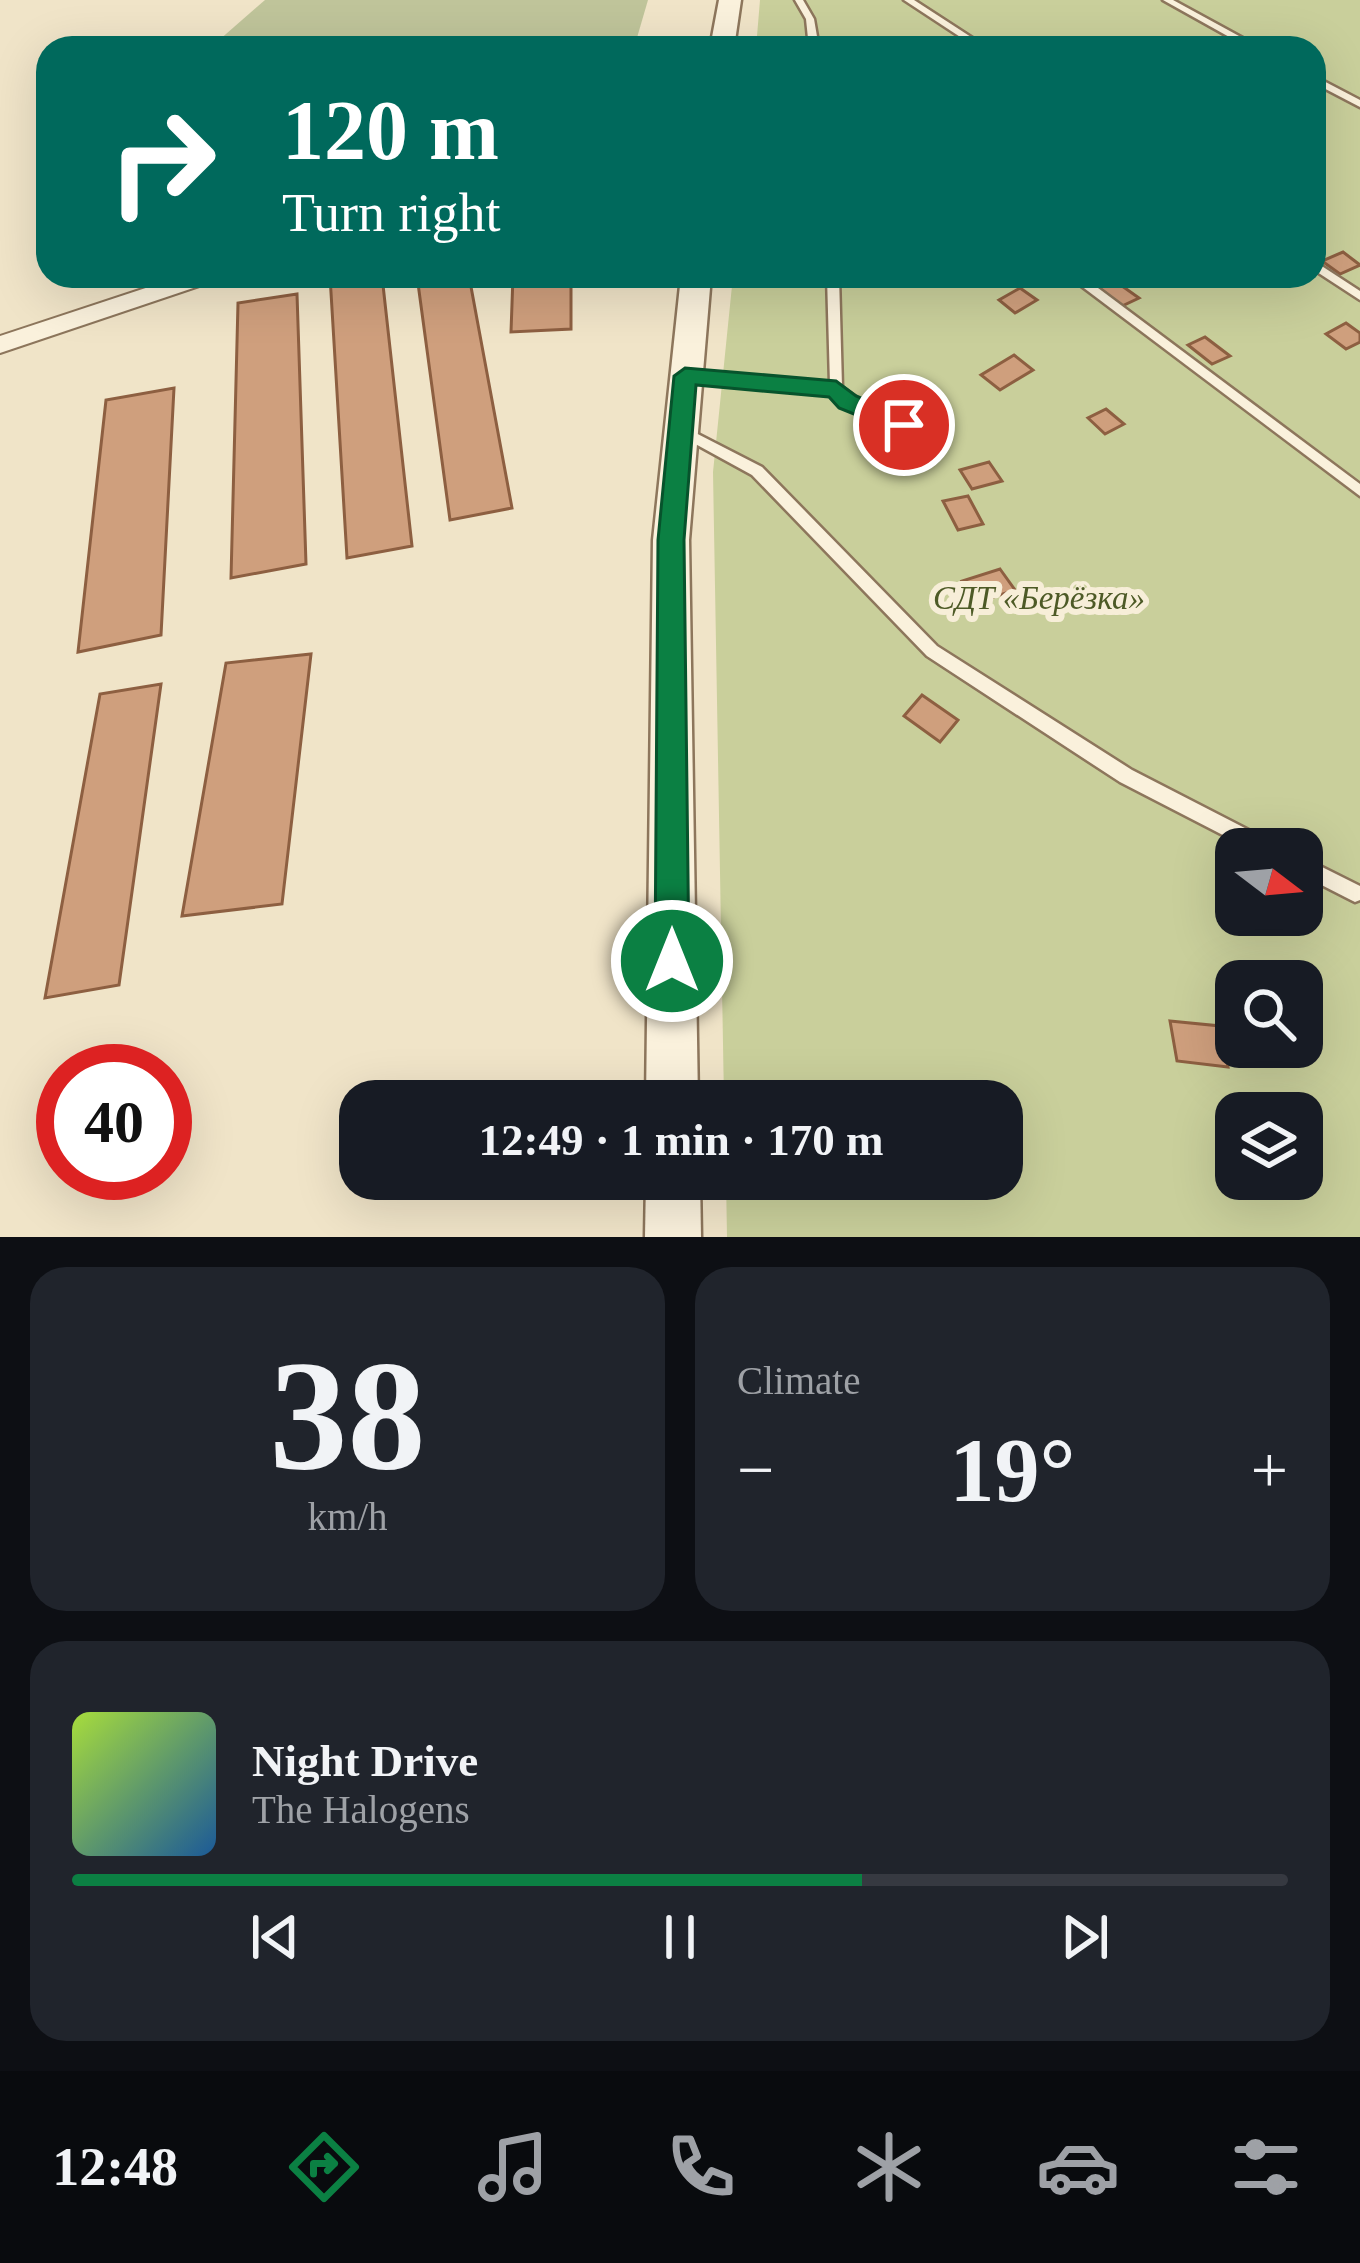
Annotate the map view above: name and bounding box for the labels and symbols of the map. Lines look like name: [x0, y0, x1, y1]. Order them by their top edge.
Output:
pin: [853, 374, 955, 476]
park label: СДТ «Берёзка»: [933, 580, 1145, 616]
north arrow: [1215, 828, 1323, 936]
position arrow: [609, 898, 735, 1024]
speed limit sign: 40: [36, 1044, 192, 1200]

